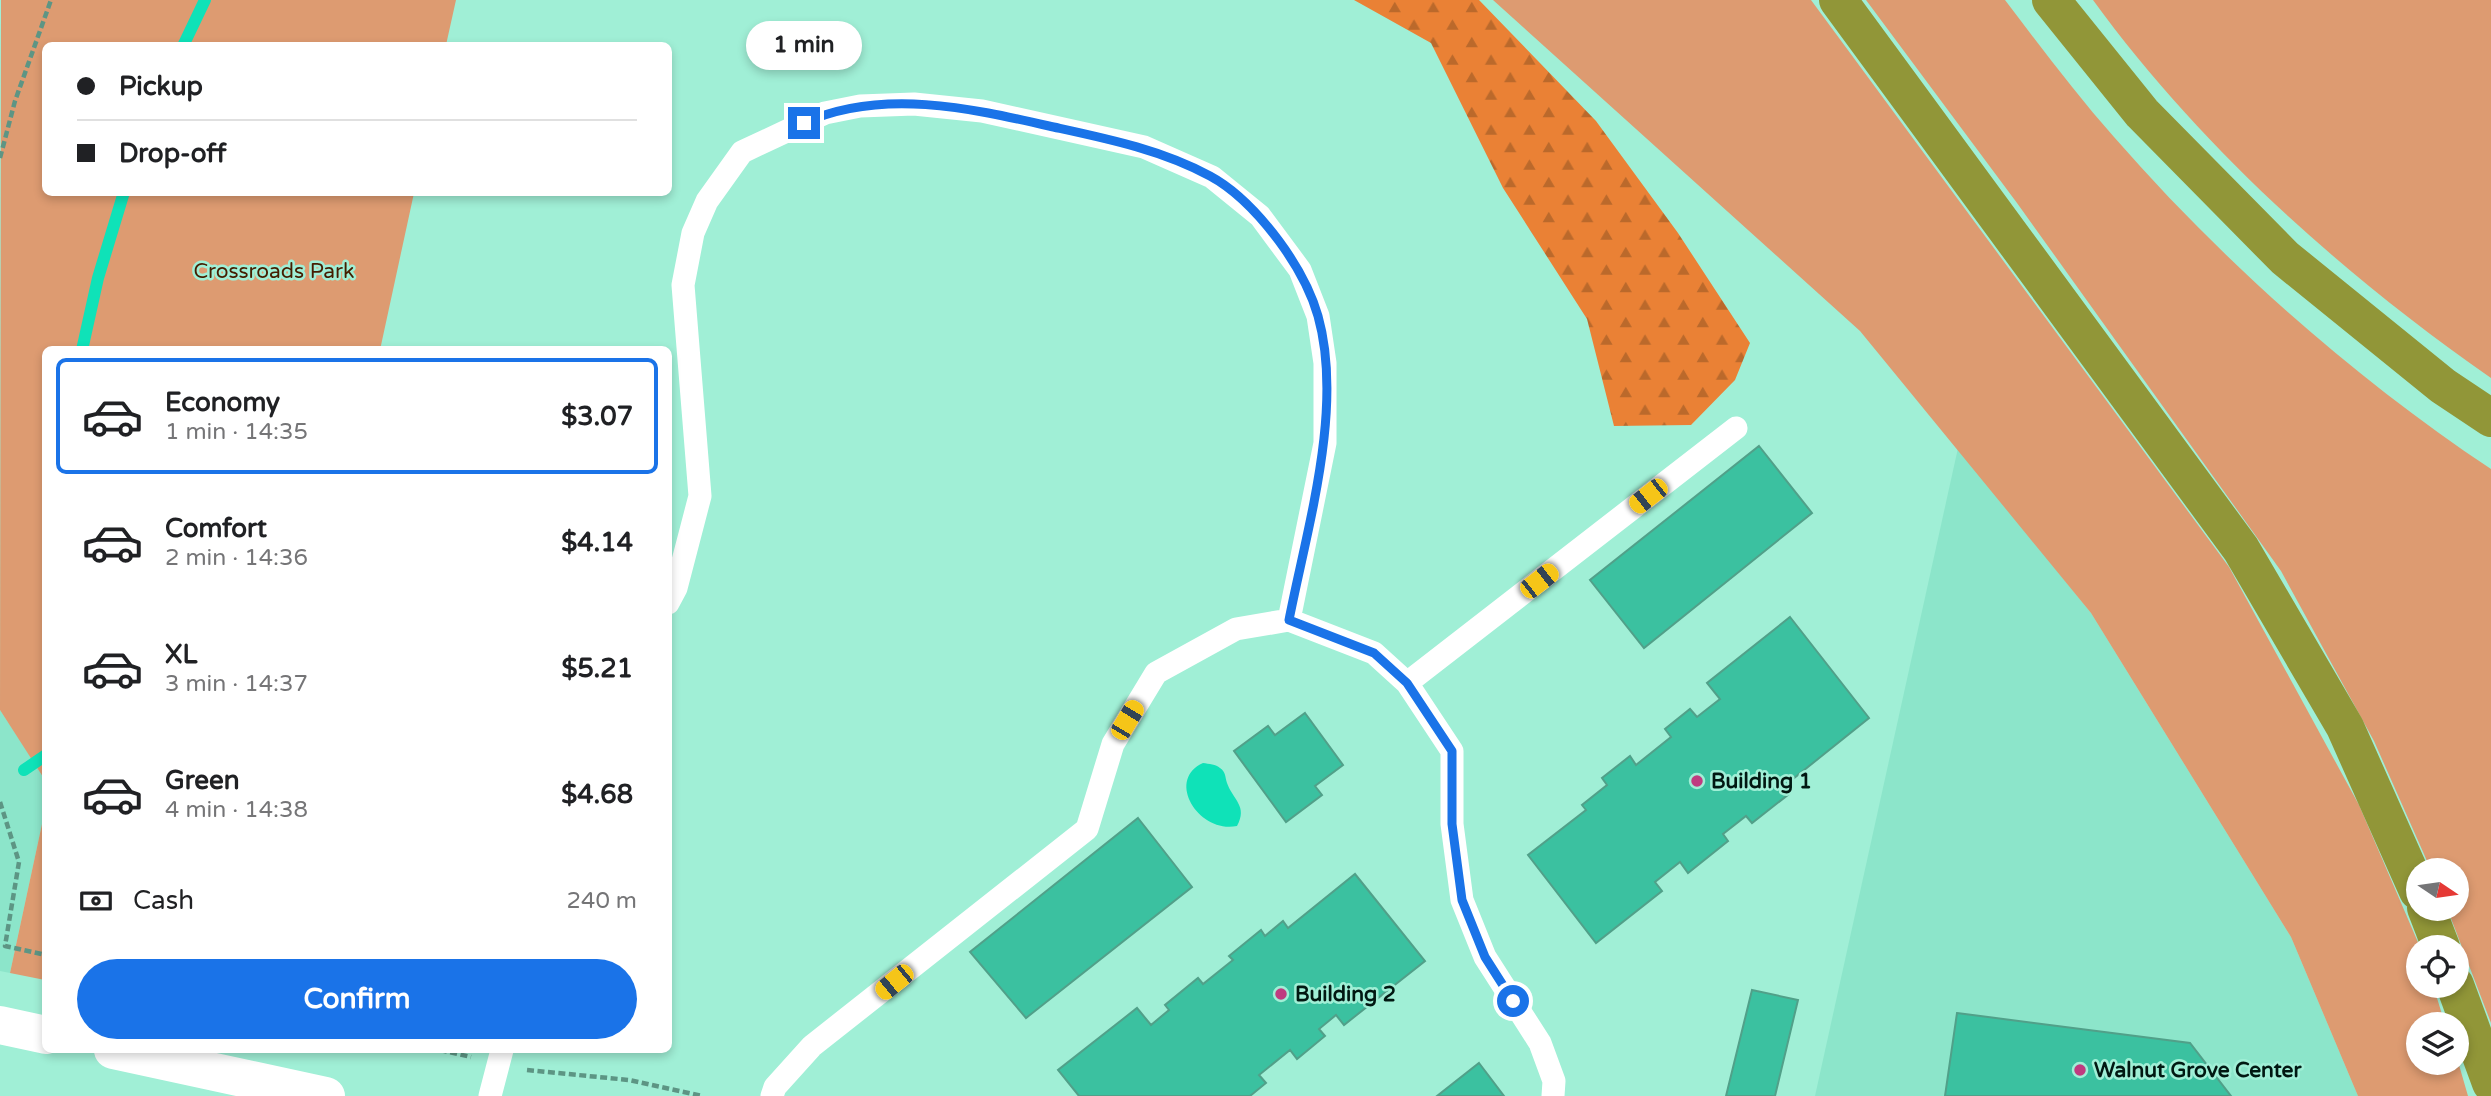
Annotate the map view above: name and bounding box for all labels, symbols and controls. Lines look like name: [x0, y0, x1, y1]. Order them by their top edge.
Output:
callout: 1 min: [746, 22, 862, 71]
text: 1 min: [773, 31, 835, 59]
text: Pickup: [119, 71, 203, 102]
route end: [788, 107, 820, 139]
text: Drop-off: [119, 138, 226, 169]
park label: Crossroads Park: [193, 259, 355, 284]
icon: car: [81, 385, 144, 448]
text: Economy: [165, 387, 280, 418]
text: $3.07: [561, 401, 633, 432]
text: 1 min · 14:35: [165, 418, 308, 446]
car: [1625, 475, 1672, 517]
icon: car: [81, 511, 144, 574]
text: Comfort: [165, 513, 267, 544]
text: $4.14: [561, 527, 633, 558]
text: 2 min · 14:36: [165, 544, 308, 572]
car: [1516, 560, 1563, 602]
icon: car: [81, 637, 144, 700]
text: XL: [165, 639, 197, 670]
text: $5.21: [561, 653, 633, 684]
text: 3 min · 14:37: [165, 670, 308, 698]
car: [1108, 697, 1147, 743]
icon: car: [81, 763, 144, 826]
text: Green: [165, 765, 240, 796]
place label: Building 1: [1711, 769, 1812, 794]
marker: Building 1: [1689, 773, 1705, 789]
text: $4.68: [561, 779, 633, 810]
text: 4 min · 14:38: [165, 796, 308, 824]
north arrow: [2406, 858, 2469, 920]
map controls: [2406, 858, 2469, 1075]
icon: cash: [77, 882, 115, 920]
text: Cash: [133, 885, 194, 916]
text: 240 m: [567, 887, 637, 915]
button: locate: [2406, 935, 2469, 998]
button: Confirm: [77, 959, 637, 1039]
car: [872, 961, 917, 1003]
place label: Building 2: [1295, 982, 1396, 1007]
route start: [1497, 985, 1529, 1017]
marker: Building 2: [1273, 986, 1289, 1002]
button: layers: [2406, 1012, 2469, 1075]
place label: Walnut Grove Center: [2094, 1058, 2302, 1083]
marker: Walnut Grove Center: [2072, 1062, 2088, 1078]

